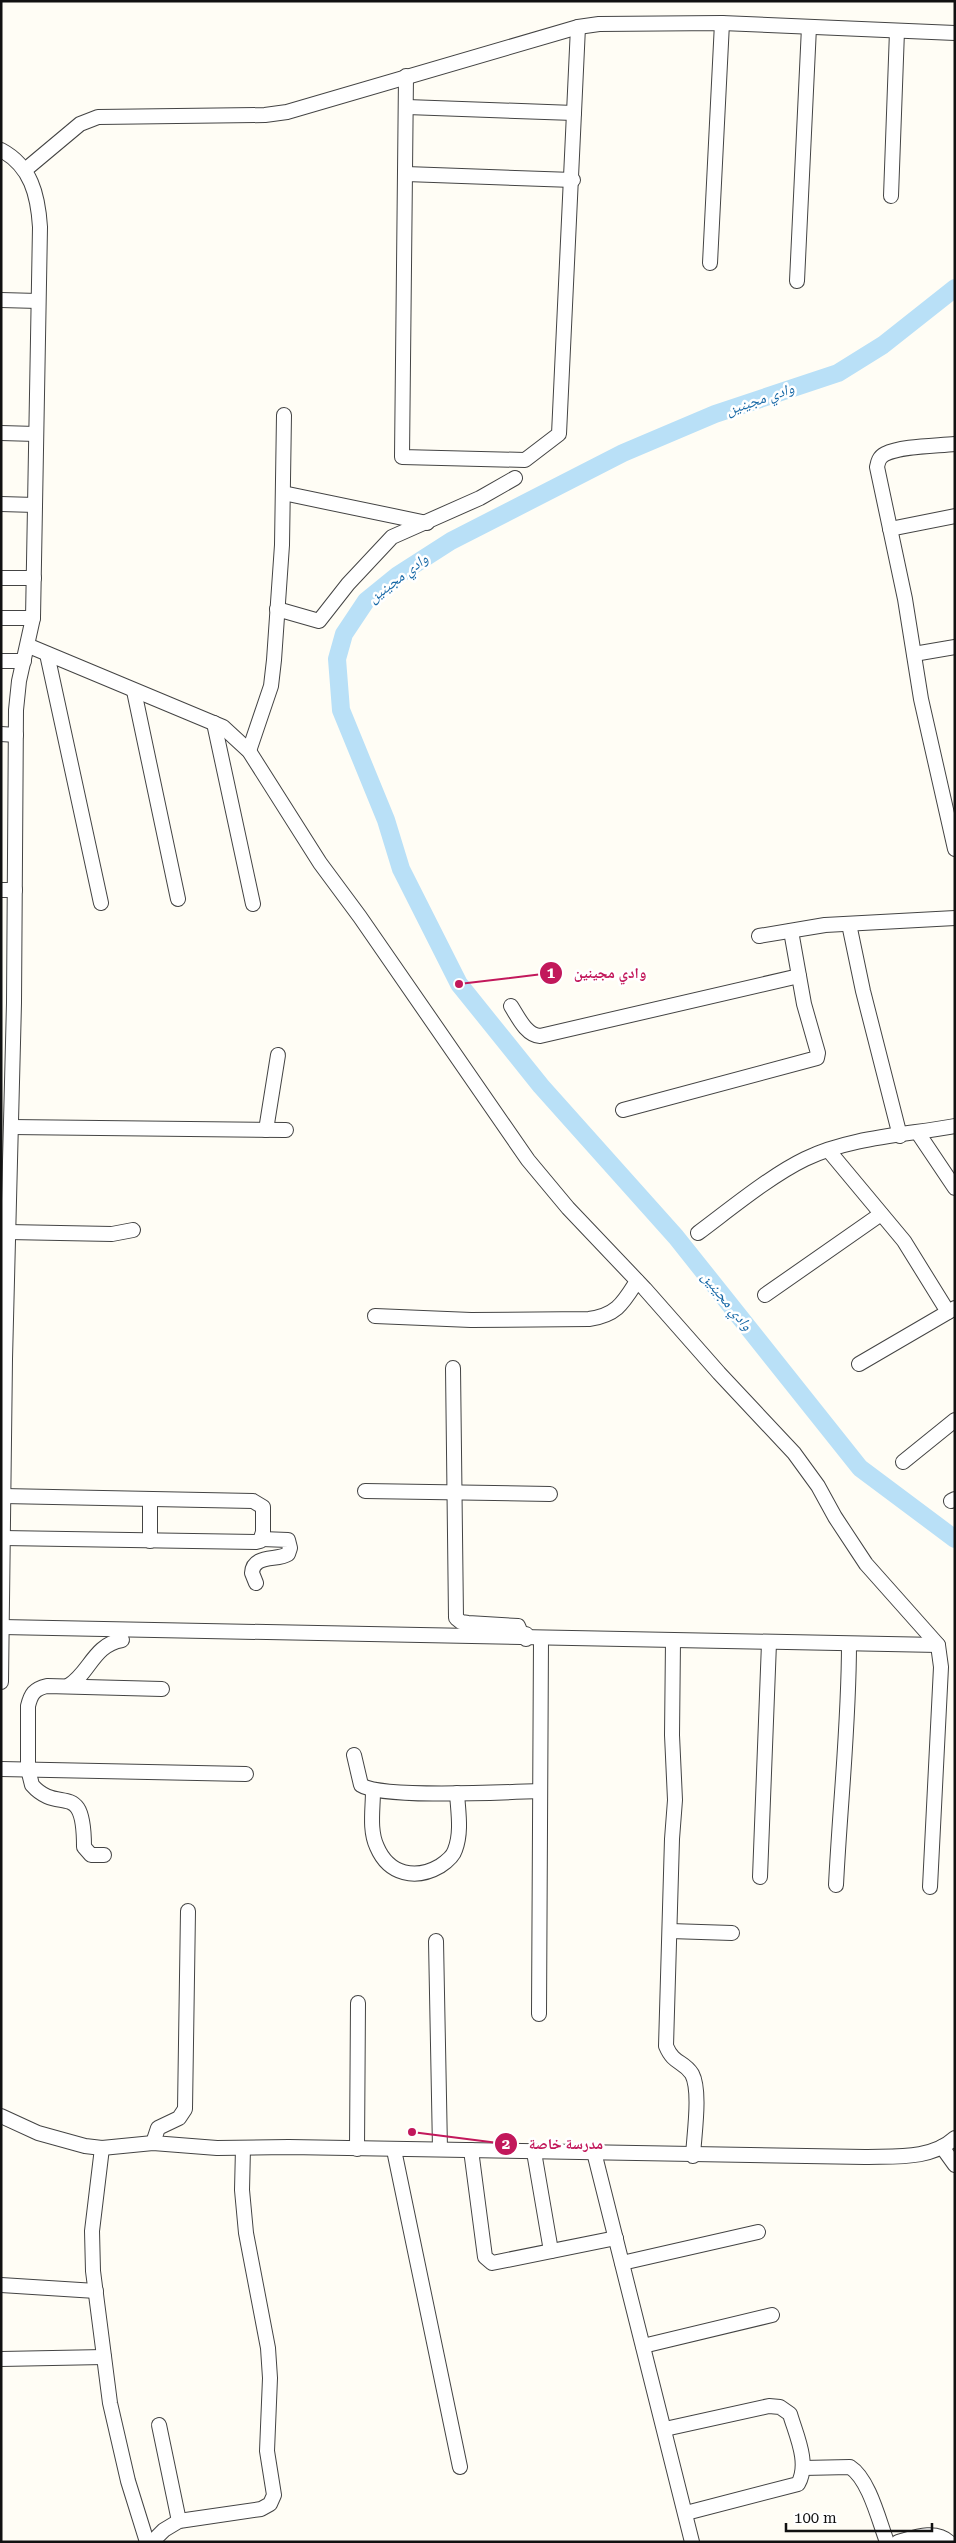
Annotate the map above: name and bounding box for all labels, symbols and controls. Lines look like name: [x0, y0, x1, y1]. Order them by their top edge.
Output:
water label: وادي مجينين: [724, 379, 797, 422]
water label: وادي مجينين: [364, 550, 433, 609]
callout: وادي مجينين: [538, 958, 656, 988]
text: 1: [547, 964, 556, 982]
text: وادي مجينين: [574, 964, 646, 985]
water label: وادي مجينين: [696, 1268, 756, 1336]
callout: مدرسة خاصة: [494, 2129, 613, 2159]
text: 2: [502, 2135, 510, 2153]
text: مدرسة خاصة: [529, 2135, 603, 2153]
scale bar: [786, 2500, 932, 2532]
text: 100 m: [794, 2509, 837, 2527]

